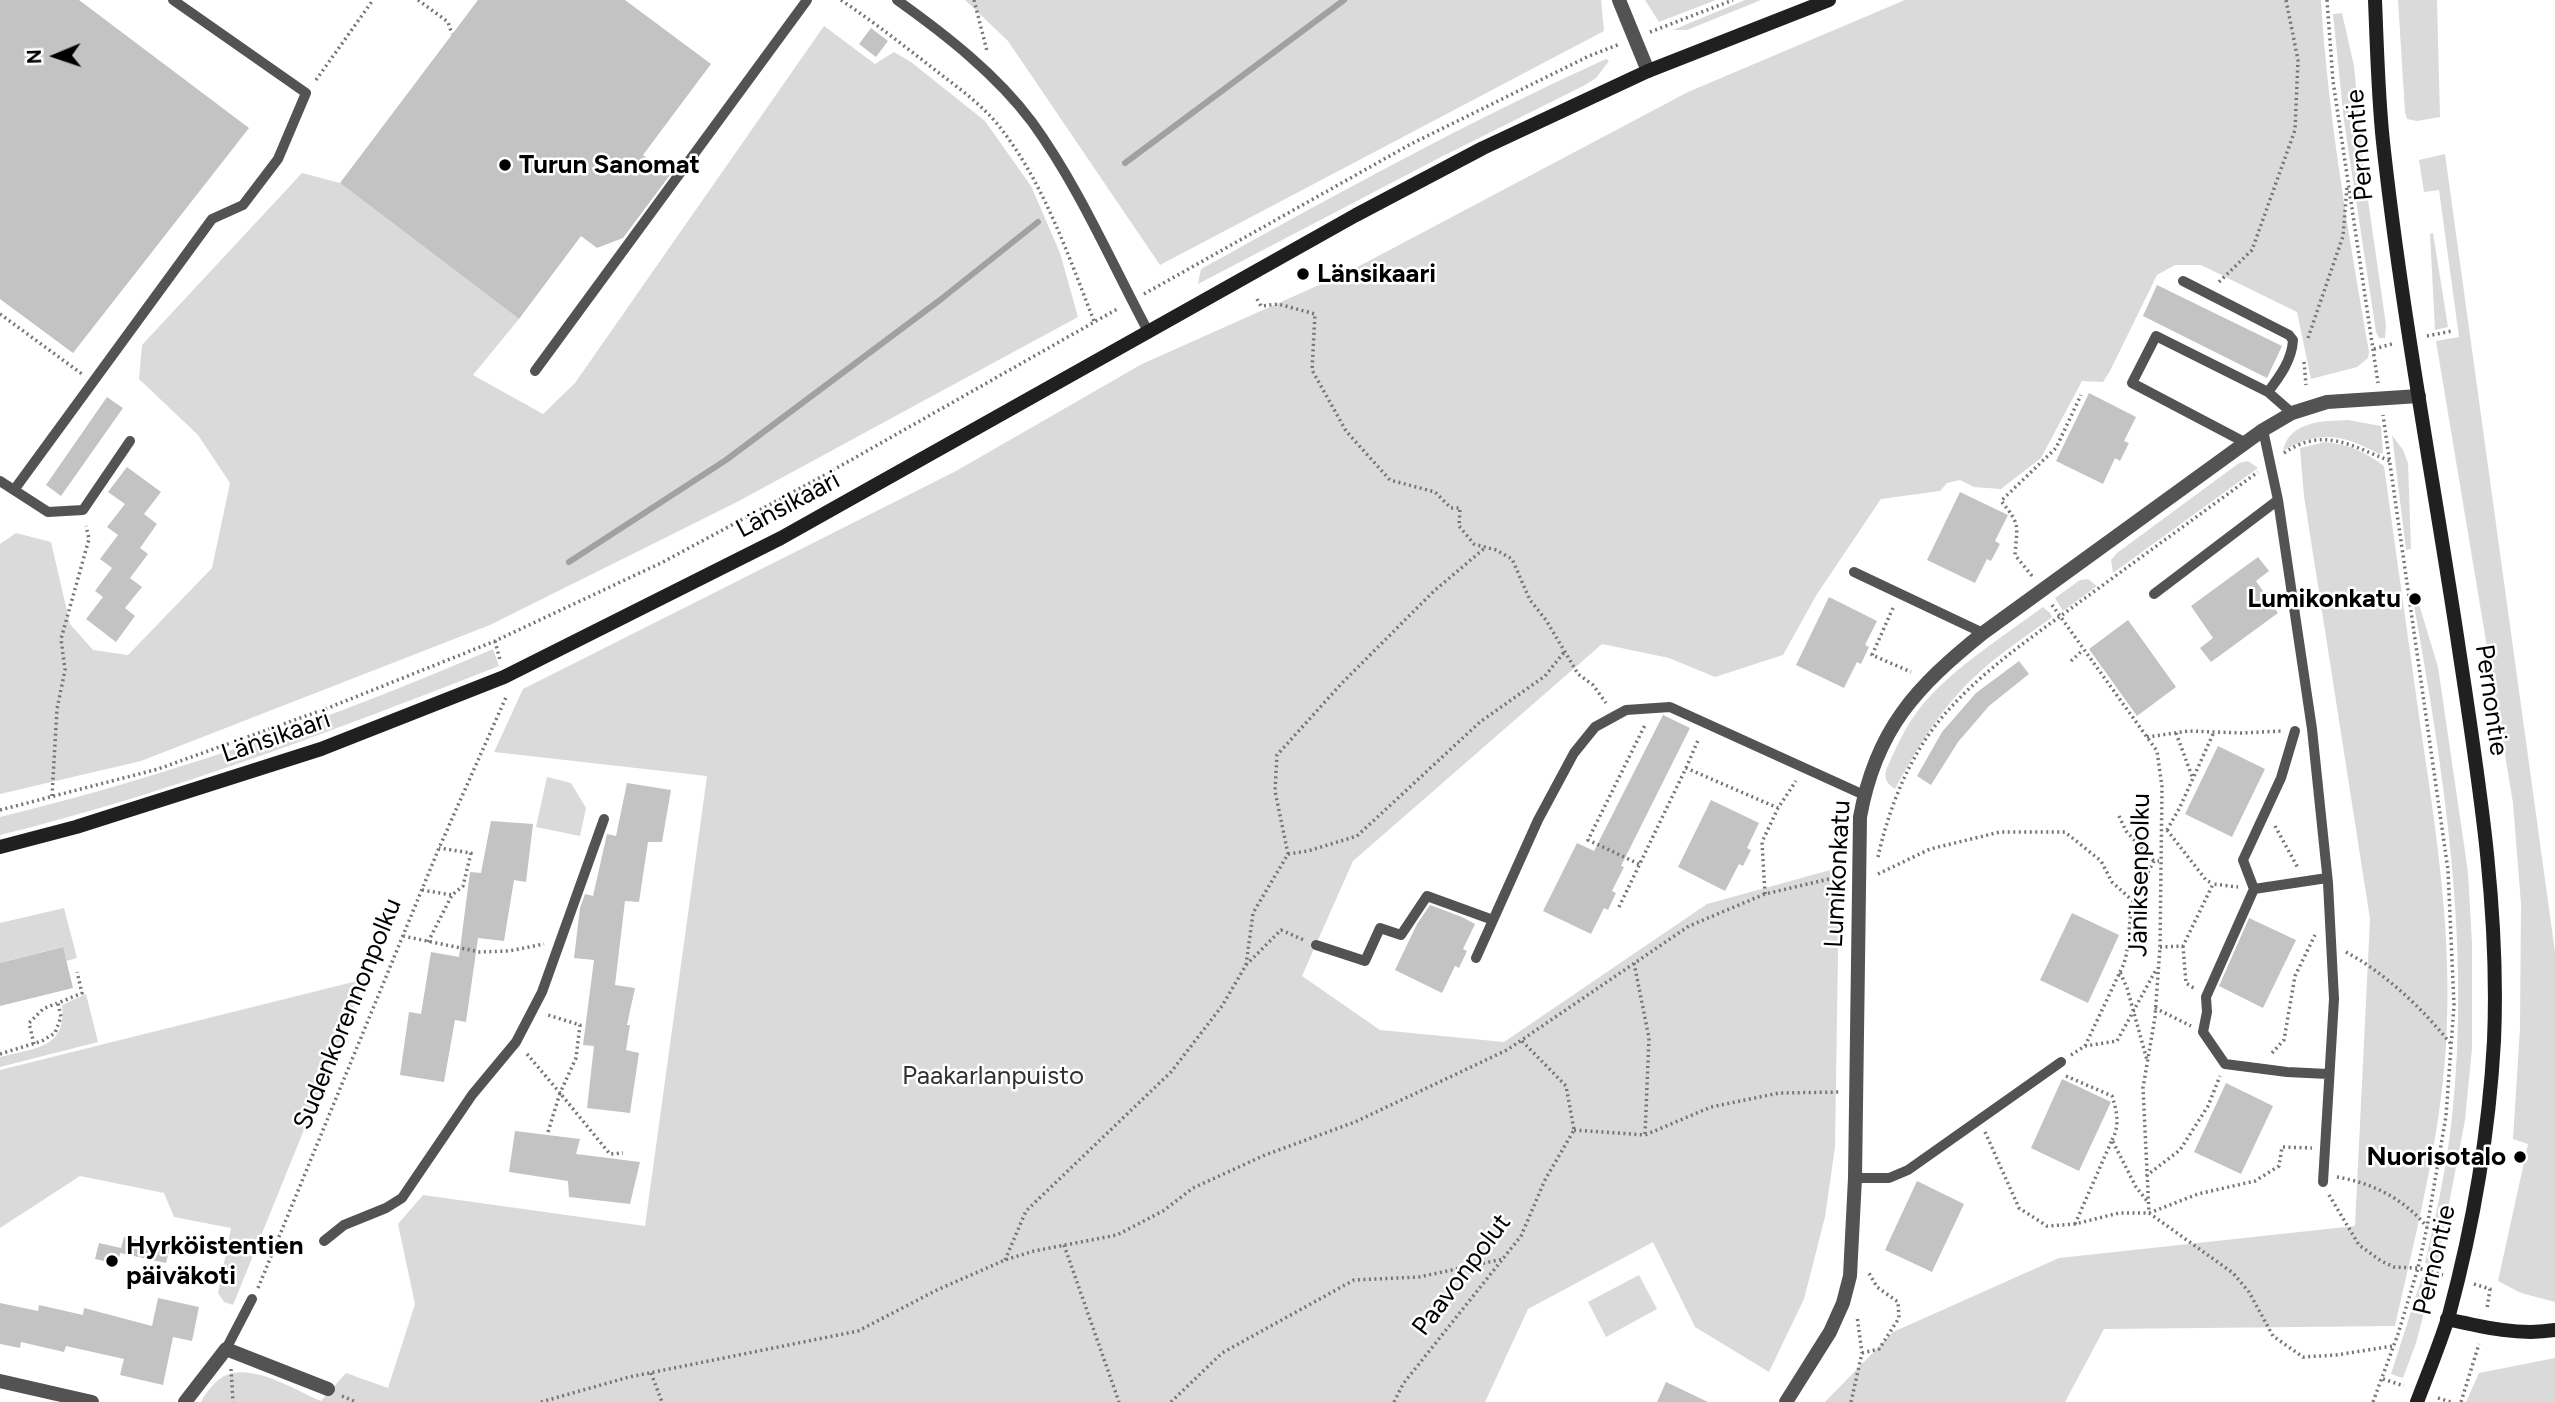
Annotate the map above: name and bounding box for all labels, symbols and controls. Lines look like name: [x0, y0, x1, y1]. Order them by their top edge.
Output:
north arrow: [21, 21, 91, 91]
text: N: [23, 49, 46, 64]
street label: Pernontie: [2340, 88, 2380, 202]
place label: Turun Sanomat: [519, 149, 700, 181]
marker: Turun Sanomat: [497, 157, 513, 173]
place label: Länsikaari: [1317, 258, 1436, 290]
marker: Länsikaari: [1295, 266, 1311, 282]
street label: Länsikaari: [731, 465, 845, 545]
place label: Lumikonkatu: [2247, 583, 2401, 615]
marker: Lumikonkatu: [2407, 591, 2423, 607]
street label: Pernontie: [2468, 642, 2514, 758]
street label: Länsikaari: [217, 704, 335, 770]
street label: Jäniksenpolku: [2123, 793, 2157, 957]
street label: Lumikonkatu: [1819, 799, 1857, 949]
street label: Sudenkorennonpolku: [287, 894, 409, 1134]
park label: Paakarlanpuisto: [902, 1060, 1084, 1092]
place label: Nuorisotalo: [2367, 1141, 2506, 1173]
marker: Nuorisotalo: [2512, 1149, 2528, 1165]
street label: Pernontie: [2407, 1202, 2463, 1318]
street label: Paavonpolut: [1406, 1208, 1518, 1342]
place label: Hyrköistentien päiväkoti: [126, 1230, 304, 1292]
marker: Hyrköistentien päiväkoti: [104, 1253, 120, 1269]

